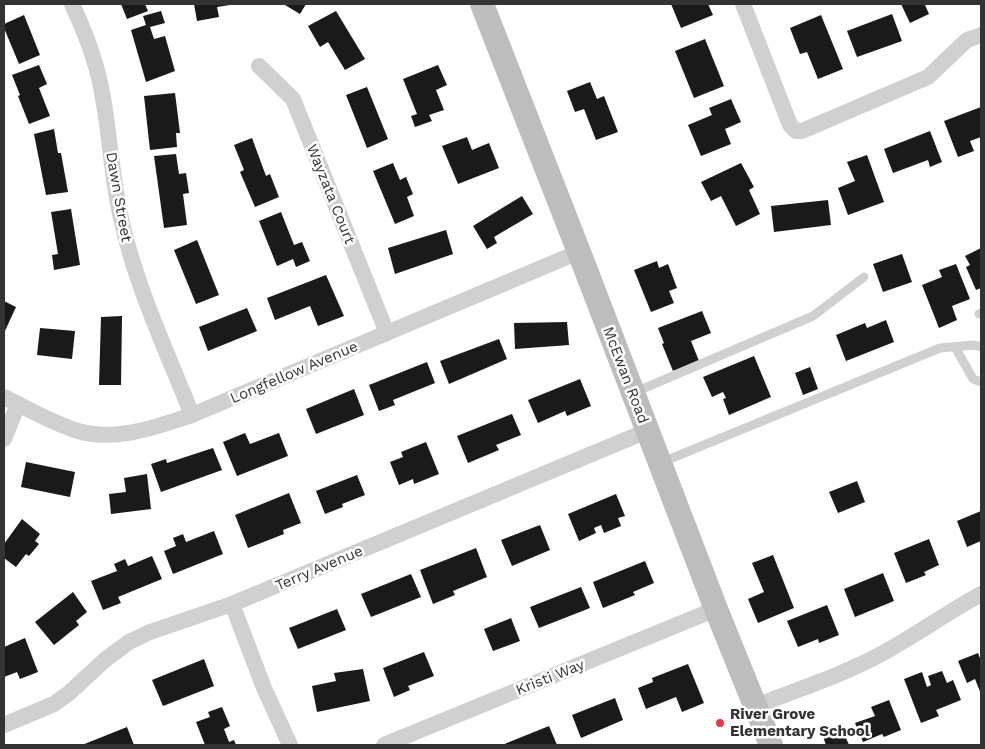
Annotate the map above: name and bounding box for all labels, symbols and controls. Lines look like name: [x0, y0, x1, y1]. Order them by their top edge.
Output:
street label: Wayzata Court: [303, 142, 359, 247]
street label: Dawn Street: [102, 151, 136, 244]
street label: McEwan Road: [599, 324, 653, 426]
street label: Longfellow Avenue: [227, 337, 361, 407]
street label: Terry Avenue: [273, 541, 365, 595]
street label: Kristi Way: [513, 655, 587, 699]
place label: River Grove Elementary School: [730, 705, 870, 740]
marker: River Grove Elementary School: [714, 717, 726, 729]

